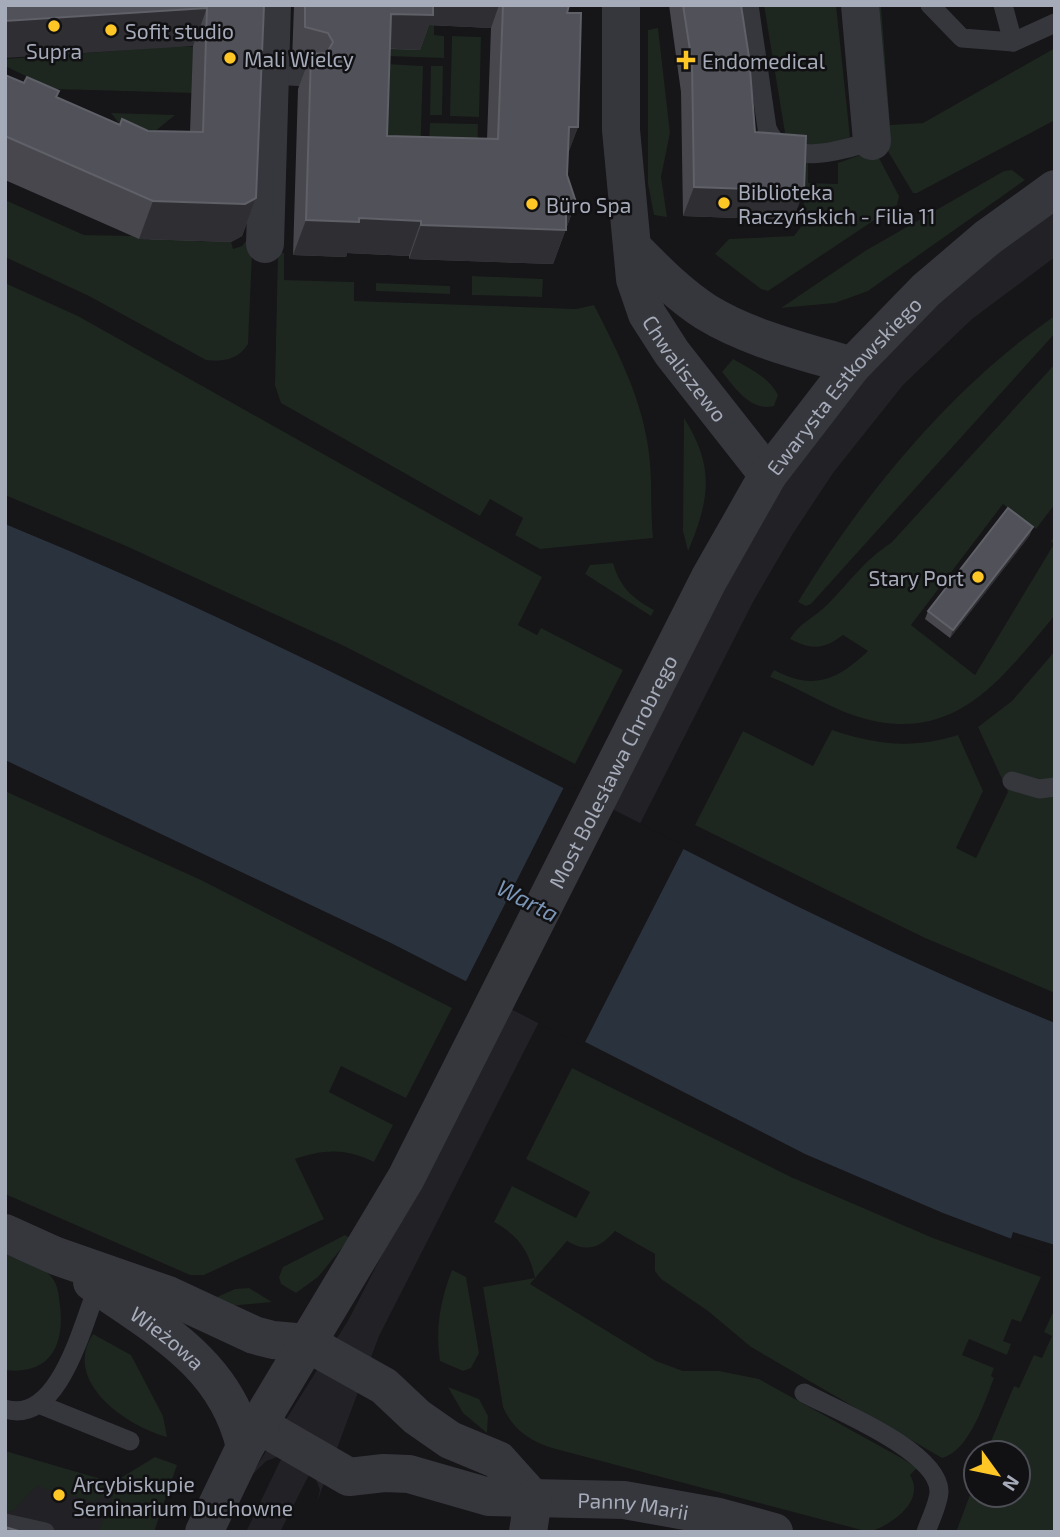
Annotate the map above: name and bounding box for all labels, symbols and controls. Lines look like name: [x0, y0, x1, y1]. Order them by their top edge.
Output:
marker: Supra: [46, 18, 62, 34]
place label: Sofit studio: [125, 18, 234, 43]
marker: Sofit studio: [103, 22, 119, 38]
place label: Supra: [26, 38, 82, 63]
place label: Mali Wielcy: [244, 46, 354, 71]
place label: Endomedical: [702, 48, 826, 73]
marker: Mali Wielcy: [222, 50, 238, 66]
marker: Endomedical: [676, 50, 696, 70]
place label: Biblioteka Raczyńskich - Filia 11: [738, 179, 936, 228]
place label: Büro Spa: [546, 192, 631, 217]
marker: Biblioteka Raczyńskich - Filia 11: [716, 195, 732, 211]
marker: Büro Spa: [524, 196, 540, 212]
street label: Ewarysta Estkowskiego: [761, 291, 926, 479]
street label: Chwaliszewo: [638, 310, 733, 426]
place label: Stary Port: [868, 565, 964, 590]
marker: Stary Port: [970, 569, 986, 585]
street label: Most Bolesława Chrobrego: [542, 650, 681, 892]
water label: Warta: [492, 873, 564, 927]
street label: Wieżowa: [126, 1300, 210, 1374]
north arrow: [962, 1439, 1032, 1509]
place label: Arcybiskupie Seminarium Duchowne: [73, 1471, 293, 1520]
text: N: [998, 1472, 1025, 1496]
street label: Panny Marii: [577, 1486, 691, 1524]
marker: Arcybiskupie Seminarium Duchowne: [51, 1487, 67, 1503]

